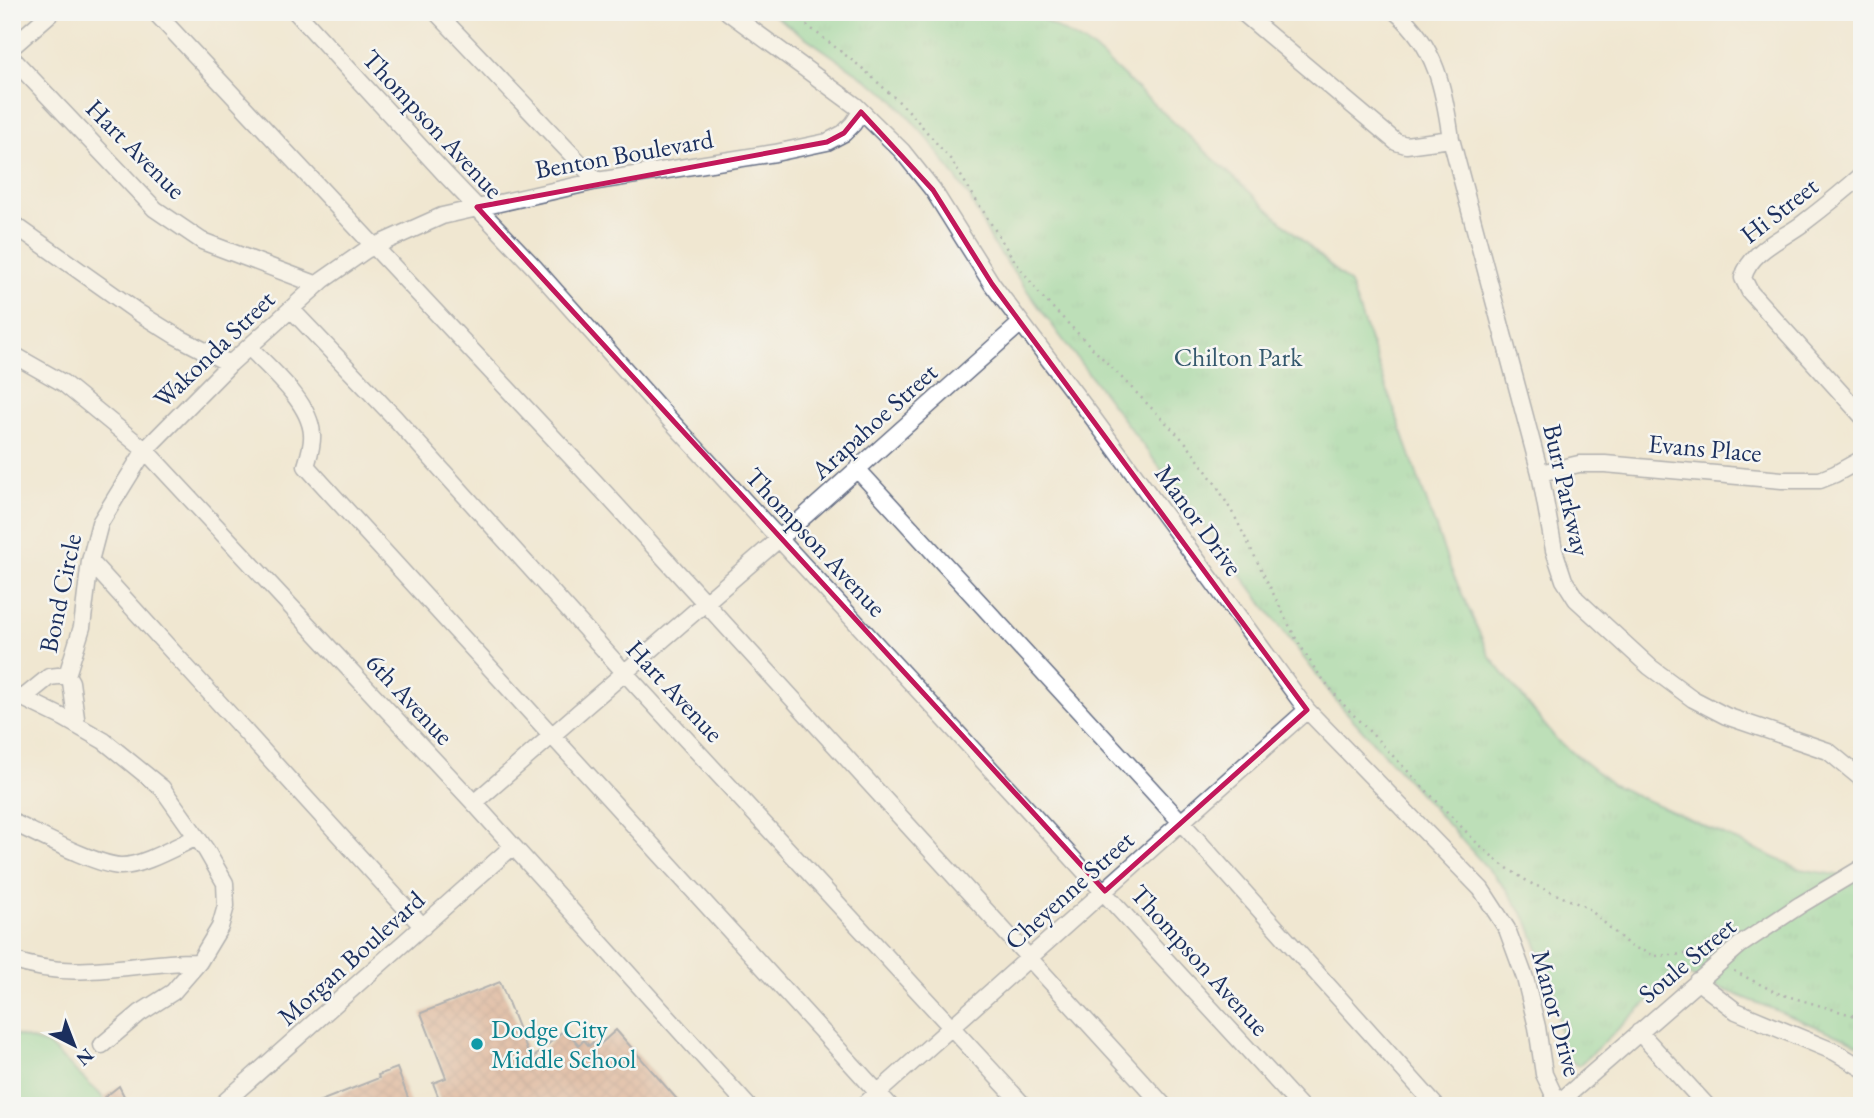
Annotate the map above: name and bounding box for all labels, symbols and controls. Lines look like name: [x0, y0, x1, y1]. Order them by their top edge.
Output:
street label: Thompson Avenue: [355, 42, 511, 206]
street label: Hart Avenue: [79, 92, 193, 206]
street label: Benton Boulevard: [532, 121, 717, 186]
street label: Hi Street: [1733, 169, 1825, 251]
street label: Wakonda Street: [146, 283, 282, 415]
park label: Chilton Park: [1174, 340, 1303, 374]
street label: Arapahoe Street: [803, 355, 945, 488]
street label: Burr Parkway: [1535, 421, 1599, 560]
street label: Evans Place: [1647, 426, 1763, 470]
street label: Manor Drive: [1147, 458, 1251, 582]
street label: Thompson Avenue: [738, 460, 894, 624]
street label: Bond Circle: [31, 530, 89, 656]
street label: Hart Avenue: [619, 633, 731, 749]
street label: 6th Avenue: [359, 646, 461, 752]
street label: Cheyenne Street: [997, 823, 1141, 957]
street label: Thompson Avenue: [1123, 877, 1277, 1043]
street label: Morgan Boulevard: [270, 882, 432, 1033]
street label: Soule Street: [1631, 909, 1743, 1011]
street label: Manor Drive: [1524, 946, 1590, 1080]
north arrow: [38, 1010, 108, 1080]
place label: Dodge City Middle School: [491, 1012, 636, 1076]
marker: Dodge City Middle School: [469, 1036, 485, 1052]
text: N: [70, 1043, 99, 1072]

